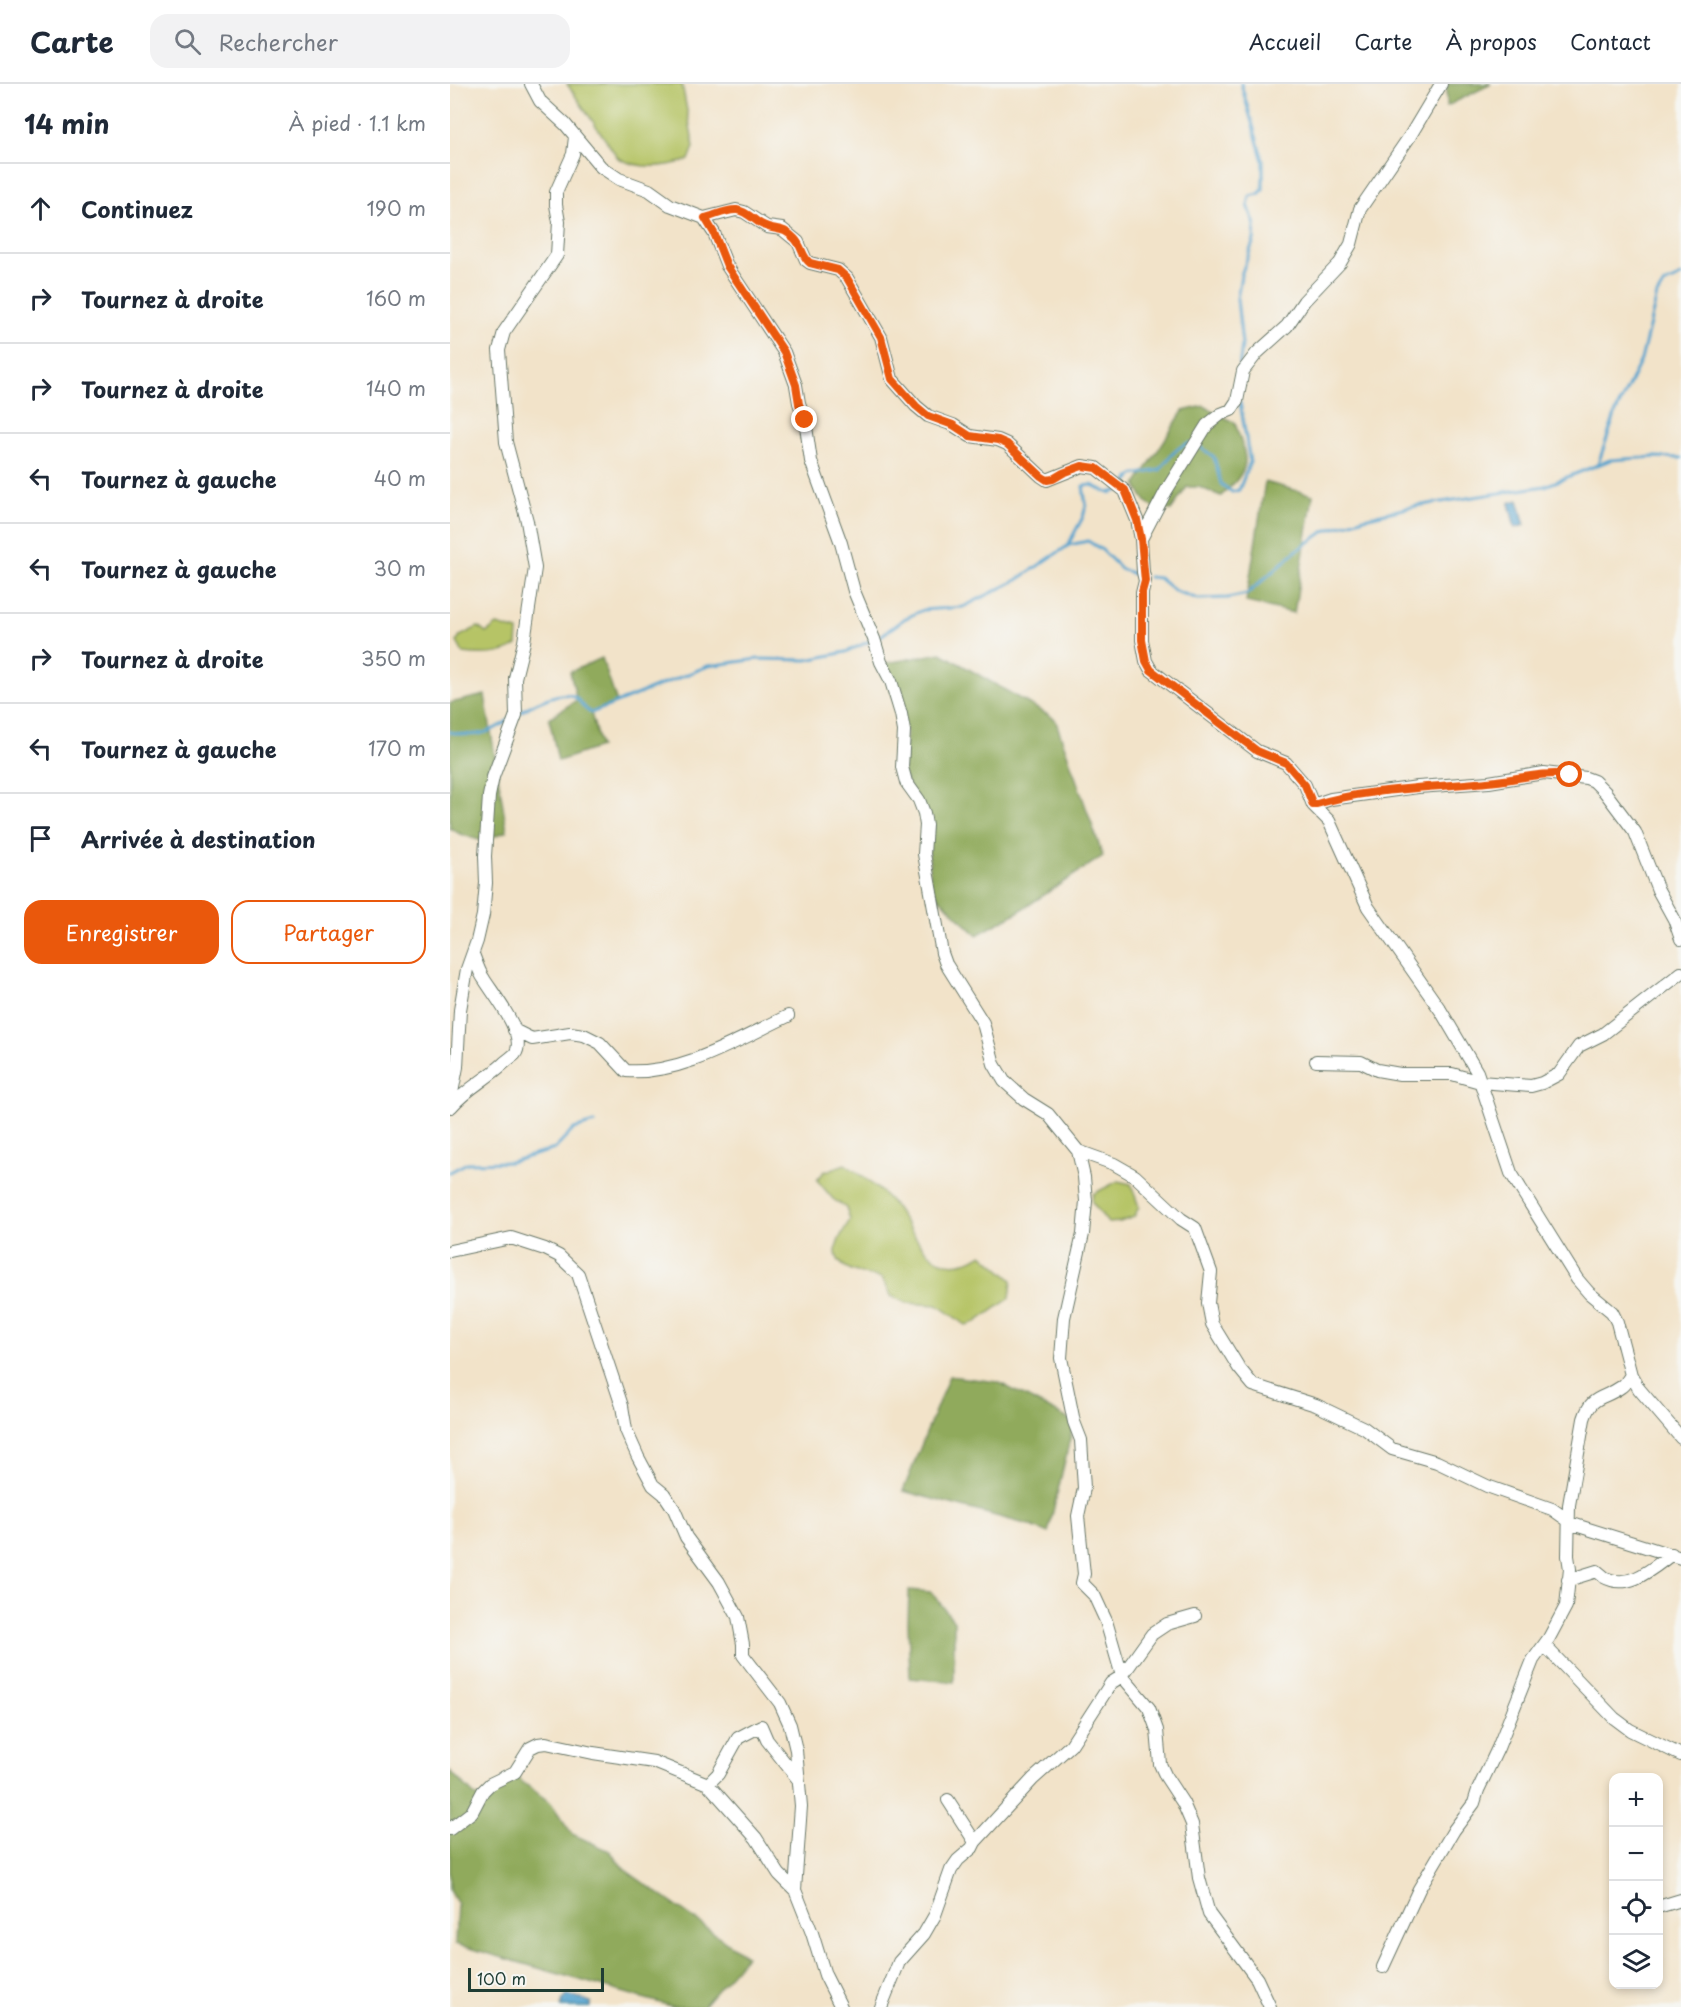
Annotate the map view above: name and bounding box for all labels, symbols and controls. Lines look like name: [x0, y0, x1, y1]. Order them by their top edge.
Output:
search box: [150, 14, 570, 68]
text: Carte: [30, 20, 114, 63]
icon: search: [171, 25, 204, 58]
text: Rechercher: [219, 25, 338, 58]
text: Accueil: [1249, 25, 1321, 57]
text: Carte: [1354, 25, 1412, 57]
text: À propos: [1445, 25, 1537, 57]
text: Contact: [1570, 25, 1651, 57]
text: 14 min: [24, 104, 110, 143]
text: À pied · 1.1 km: [288, 108, 426, 138]
icon: ahead: [24, 192, 57, 225]
text: Continuez: [81, 192, 193, 225]
text: 190 m: [367, 193, 426, 223]
icon: right: [24, 282, 57, 315]
text: Tournez à droite: [81, 282, 264, 315]
text: 160 m: [366, 283, 426, 313]
icon: right: [24, 372, 57, 405]
text: Tournez à droite: [81, 372, 264, 405]
text: 140 m: [366, 373, 426, 403]
route end: [791, 406, 817, 432]
icon: left: [24, 462, 57, 495]
text: Tournez à gauche: [81, 462, 277, 495]
text: 40 m: [374, 463, 426, 493]
icon: left: [24, 552, 57, 585]
text: Tournez à gauche: [81, 552, 277, 585]
text: 30 m: [373, 553, 426, 583]
icon: right: [24, 642, 57, 675]
text: Tournez à droite: [81, 642, 264, 675]
text: 350 m: [361, 643, 426, 673]
icon: left: [24, 732, 57, 765]
text: Tournez à gauche: [81, 732, 277, 765]
text: 170 m: [368, 733, 426, 763]
route start: [1556, 761, 1582, 787]
icon: arrive: [24, 822, 57, 855]
text: Arrivée à destination: [81, 822, 315, 855]
button: Enregistrer: [24, 900, 219, 964]
button: Partager: [231, 900, 426, 964]
map controls: [1609, 1773, 1663, 1989]
button: +: [1609, 1773, 1663, 1827]
button: −: [1609, 1827, 1663, 1881]
button: locate: [1609, 1881, 1663, 1935]
button: layers: [1609, 1935, 1663, 1989]
scale bar: [468, 1965, 604, 1992]
text: 100 m: [477, 1966, 526, 1990]

